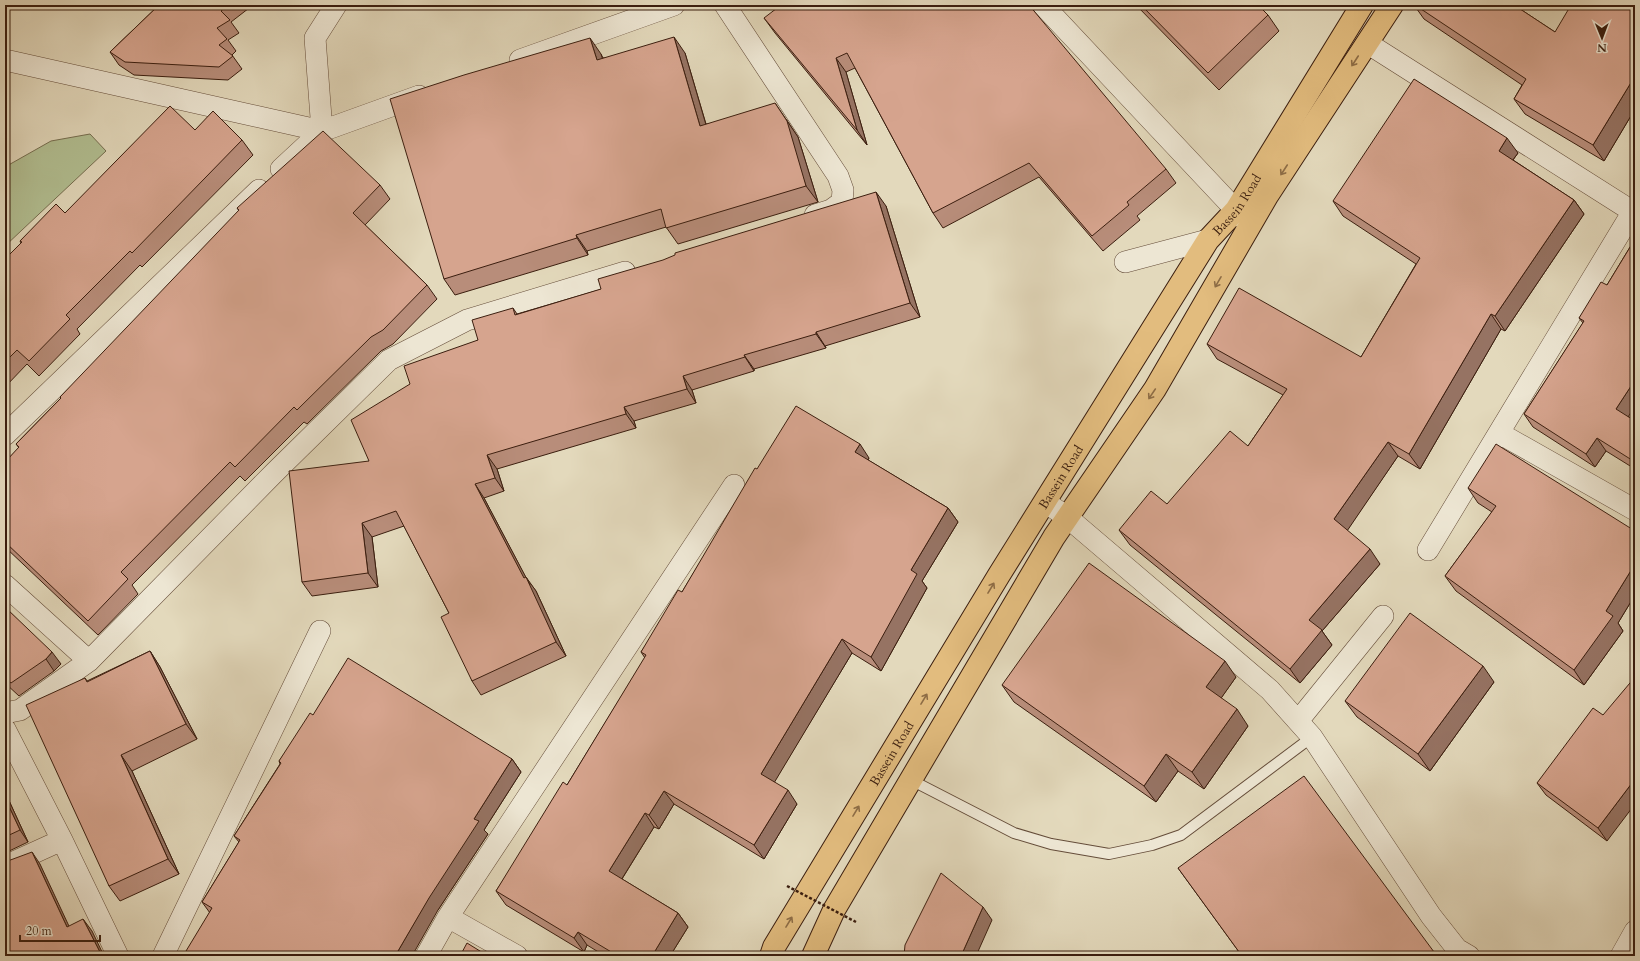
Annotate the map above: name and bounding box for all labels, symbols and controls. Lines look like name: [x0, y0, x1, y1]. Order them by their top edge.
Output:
north arrow: [1582, 18, 1622, 58]
text: N: [1597, 40, 1607, 55]
one-way arrow: [1351, 55, 1359, 66]
one-way arrow: [1280, 164, 1288, 175]
street label: Bassein Road: [1209, 171, 1266, 240]
one-way arrow: [1213, 275, 1221, 287]
one-way arrow: [1148, 388, 1156, 399]
street label: Bassein Road: [1034, 442, 1088, 513]
one-way arrow: [987, 583, 995, 594]
one-way arrow: [920, 693, 928, 705]
street label: Bassein Road: [866, 718, 919, 789]
one-way arrow: [853, 805, 861, 817]
one-way arrow: [786, 916, 794, 928]
scale bar: [20, 917, 100, 943]
text: 20 m: [26, 923, 53, 939]

